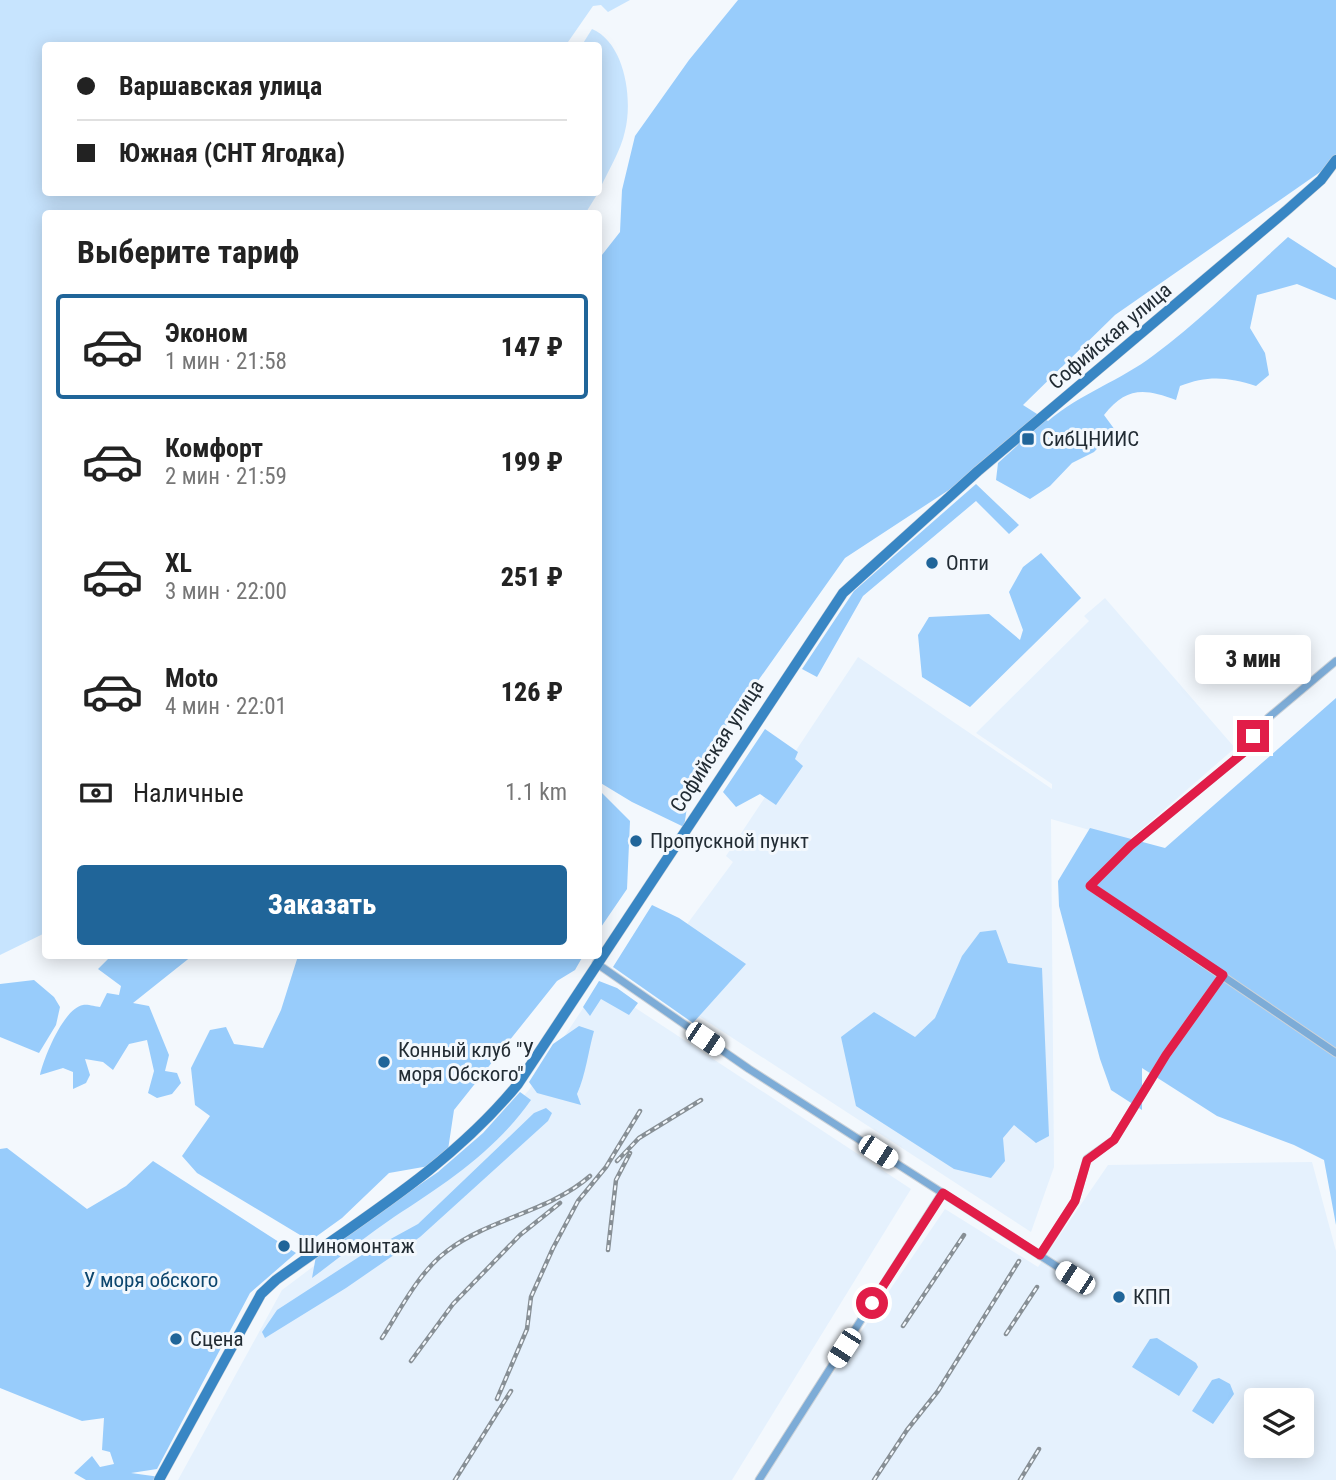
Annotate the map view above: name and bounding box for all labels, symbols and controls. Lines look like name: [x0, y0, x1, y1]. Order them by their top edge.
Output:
text: Варшавская улица: [119, 71, 322, 101]
text: Южная (СНТ Ягодка): [119, 138, 345, 168]
text: Выберите тариф: [77, 233, 299, 271]
street label: Софийская улица: [1044, 278, 1176, 394]
icon: car: [81, 315, 144, 378]
text: Эконом: [165, 318, 248, 348]
text: 147 ₽: [501, 332, 563, 362]
text: 1 мин · 21:58: [165, 348, 287, 375]
place label: СибЦНИИС: [1042, 427, 1139, 451]
icon: car: [81, 430, 144, 493]
marker: СибЦНИИС: [1020, 431, 1036, 447]
text: Комфорт: [165, 433, 263, 463]
text: 199 ₽: [501, 447, 563, 477]
text: 2 мин · 21:59: [165, 463, 287, 490]
icon: car: [81, 545, 144, 608]
text: XL: [165, 548, 192, 578]
place label: Опти: [946, 551, 989, 575]
marker: Опти: [924, 555, 940, 571]
text: 251 ₽: [501, 562, 563, 592]
text: 3 мин · 22:00: [165, 578, 287, 605]
callout: 3 мин: [1195, 634, 1311, 684]
text: 3 мин: [1225, 646, 1281, 673]
icon: car: [81, 660, 144, 723]
text: Moto: [165, 663, 218, 693]
street label: Софийская улица: [665, 675, 769, 817]
text: 126 ₽: [501, 677, 563, 707]
text: 4 мин · 22:01: [165, 693, 287, 720]
route end: [1237, 720, 1269, 752]
icon: cash: [77, 774, 115, 812]
text: Наличные: [133, 778, 244, 808]
text: 1.1 km: [505, 779, 567, 806]
place label: Пропускной пункт: [650, 829, 809, 853]
marker: Пропускной пункт: [628, 833, 644, 849]
button: Заказать: [77, 865, 567, 945]
car: [682, 1019, 729, 1059]
place label: Конный клуб "У моря Обского": [398, 1038, 534, 1086]
marker: Конный клуб "У моря Обского": [376, 1054, 392, 1070]
car: [855, 1132, 902, 1172]
place label: Шиномонтаж: [298, 1234, 415, 1258]
marker: Шиномонтаж: [276, 1238, 292, 1254]
car: [1052, 1258, 1099, 1298]
park label: У моря обского: [84, 1268, 218, 1292]
place label: КПП: [1133, 1285, 1171, 1309]
route start: [856, 1287, 888, 1319]
marker: КПП: [1111, 1289, 1127, 1305]
car: [824, 1325, 865, 1371]
place label: Сцена: [190, 1327, 244, 1351]
marker: Сцена: [168, 1331, 184, 1347]
map controls: [1244, 1388, 1314, 1458]
button: layers: [1244, 1388, 1314, 1458]

